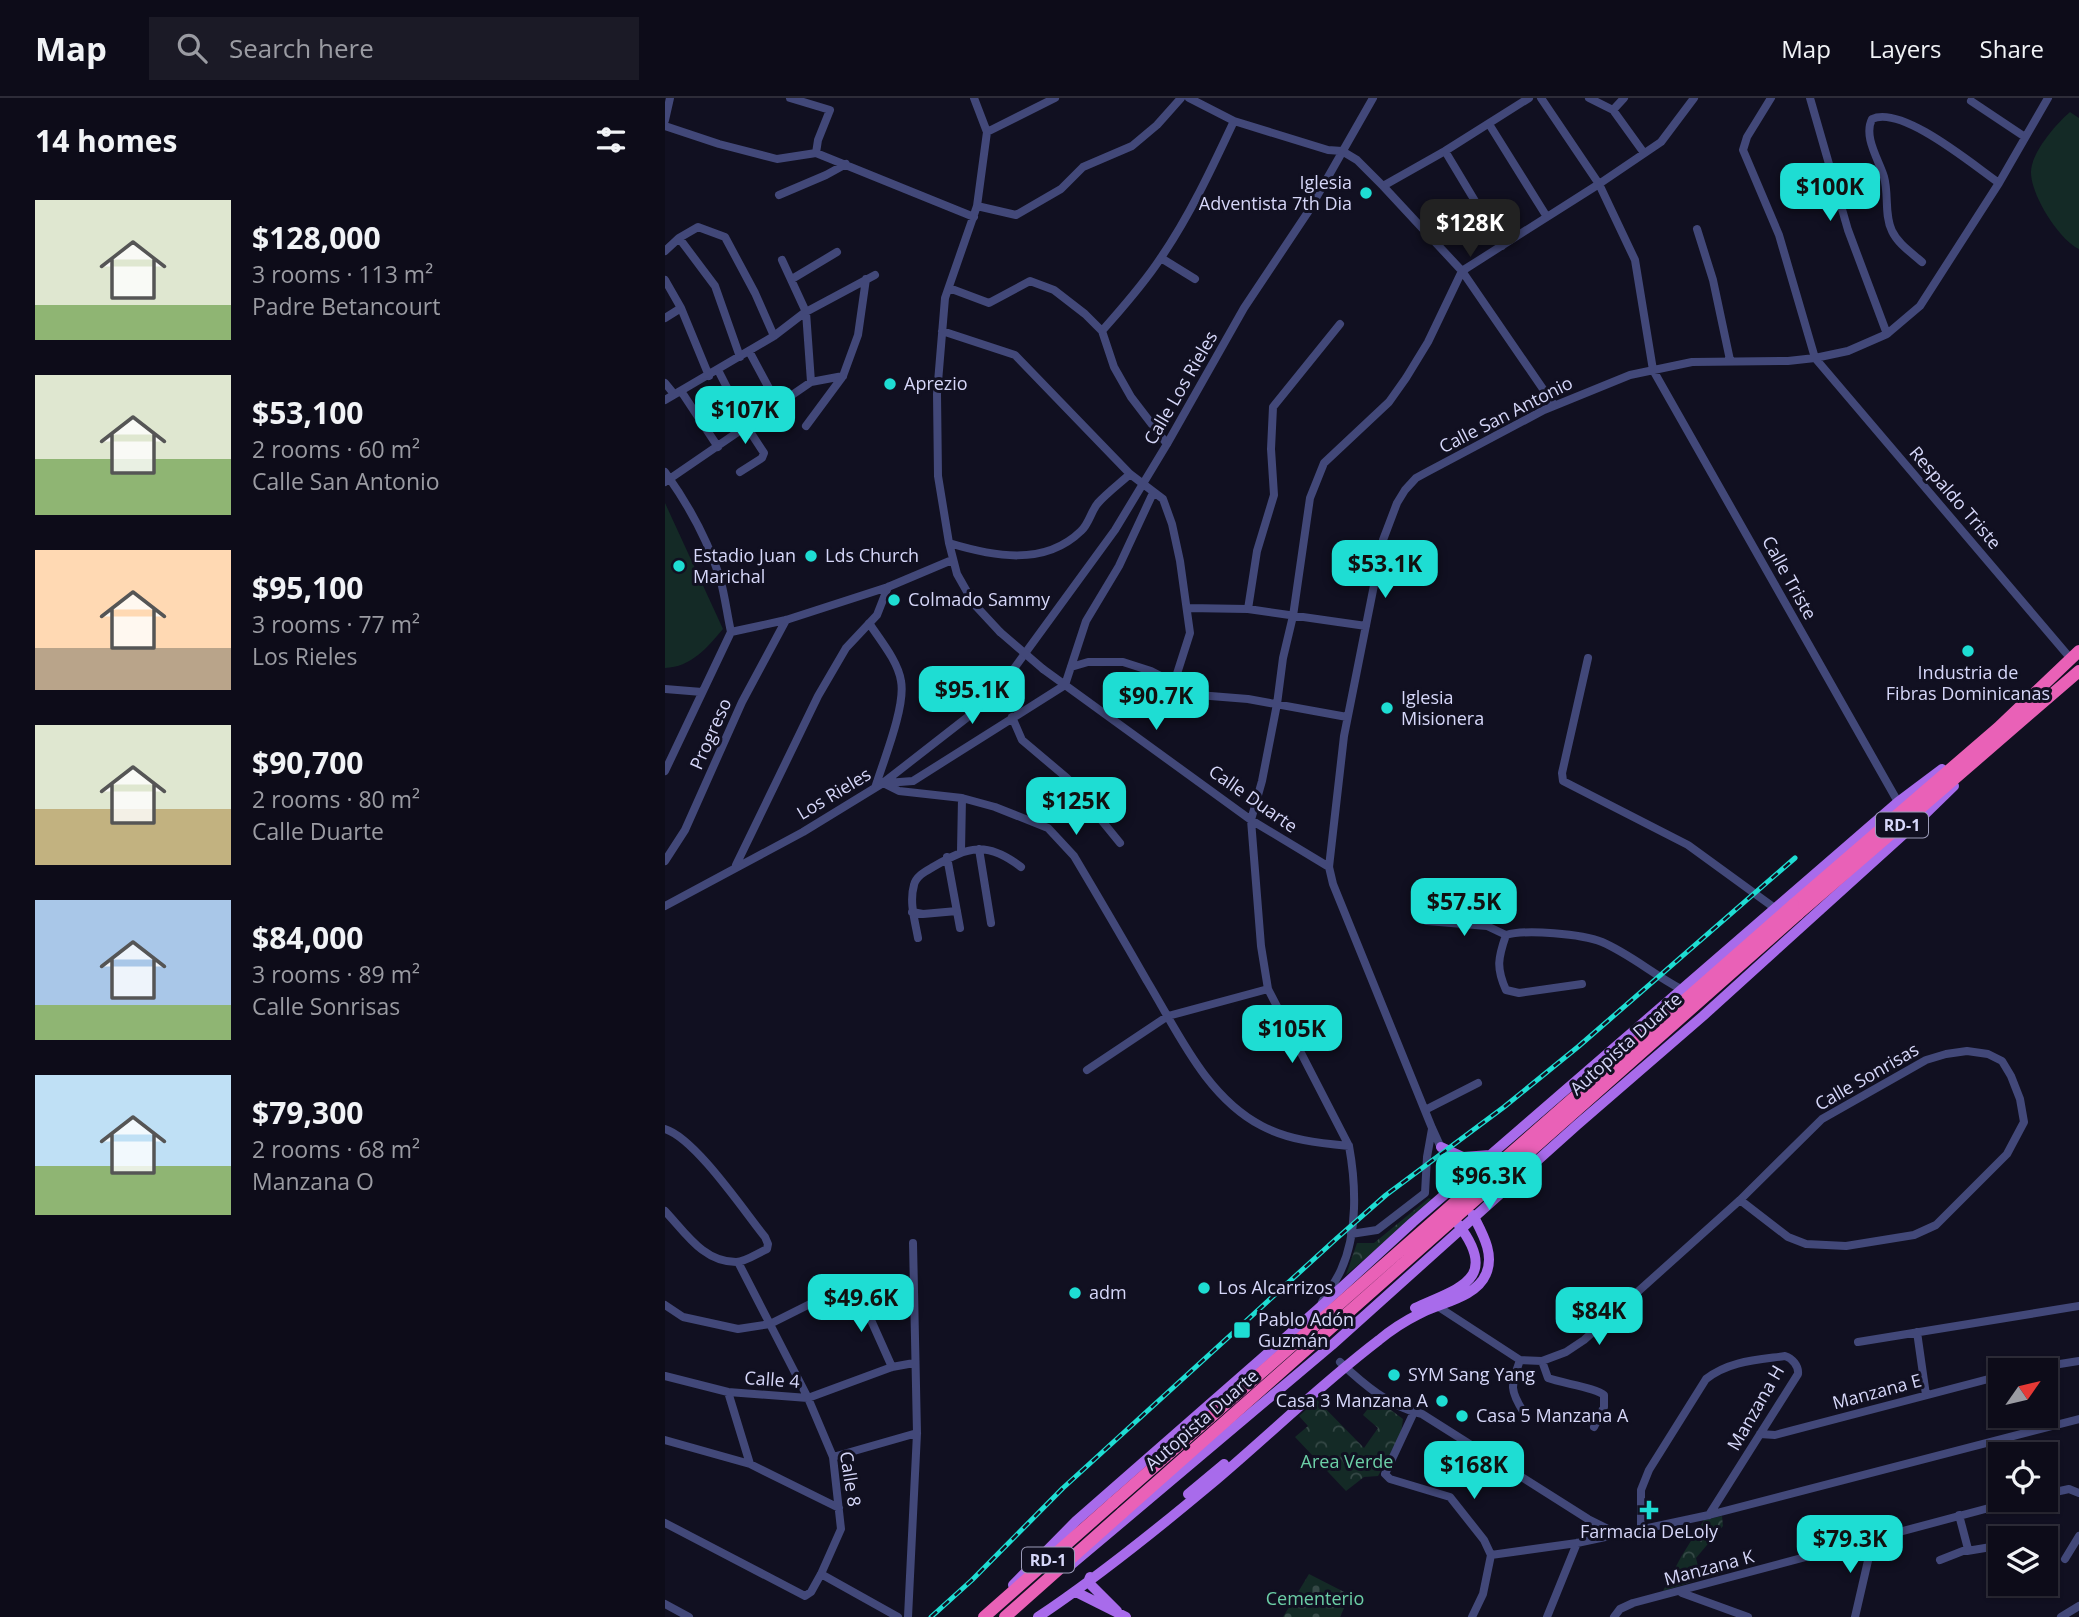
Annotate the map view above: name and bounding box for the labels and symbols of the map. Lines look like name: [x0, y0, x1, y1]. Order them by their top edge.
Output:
pin: $100K: [1781, 164, 1879, 223]
place label: Iglesia Adventista 7th Dia: [1199, 170, 1352, 215]
marker: Iglesia Adventista 7th Dia: [1358, 185, 1374, 201]
pin: $128K: [1421, 200, 1519, 259]
street label: Calle Los Rieles: [1138, 326, 1222, 449]
street label: Calle San Antonio: [1435, 370, 1576, 458]
place label: Aprezio: [904, 371, 968, 395]
marker: Aprezio: [882, 376, 898, 392]
pin: $107K: [696, 386, 794, 446]
street label: Respaldo Triste: [1904, 441, 2007, 554]
street label: Calle Triste: [1757, 531, 1823, 624]
pin: $53.1K: [1328, 540, 1442, 600]
place label: Estadio Juan Marichal: [693, 543, 796, 588]
place label: Lds Church: [825, 543, 919, 567]
marker: Lds Church: [803, 548, 819, 564]
marker: Estadio Juan Marichal: [671, 558, 687, 574]
place label: Colmado Sammy: [908, 587, 1051, 611]
marker: Colmado Sammy: [886, 592, 902, 608]
marker: Industria de Fibras Dominicanas: [1960, 643, 1976, 659]
place label: Industria de Fibras Dominicanas: [1886, 660, 2050, 705]
pin: $95.1K: [915, 666, 1029, 726]
pin: $90.7K: [1099, 672, 1213, 732]
place label: Iglesia Misionera: [1401, 685, 1484, 730]
street label: Progreso: [684, 694, 736, 773]
marker: Iglesia Misionera: [1379, 700, 1395, 716]
street label: Calle Duarte: [1204, 759, 1303, 838]
street label: Los Rieles: [792, 762, 875, 825]
pin: $125K: [1027, 778, 1125, 837]
road number: RD-1: [1876, 812, 1928, 838]
pin: $57.5K: [1407, 878, 1521, 938]
street label: Autopista Duarte: [1564, 987, 1686, 1100]
pin: $105K: [1243, 1006, 1341, 1065]
street label: Calle Sonrisas: [1810, 1037, 1923, 1116]
pin: $96.3K: [1432, 1152, 1546, 1212]
pin: $49.6K: [804, 1274, 918, 1334]
place label: Los Alcarrizos: [1218, 1275, 1333, 1299]
place label: adm: [1089, 1280, 1127, 1304]
marker: Los Alcarrizos: [1196, 1280, 1212, 1296]
marker: adm: [1067, 1285, 1083, 1301]
pin: $84K: [1558, 1288, 1640, 1347]
place label: Pablo Adón Guzmán: [1258, 1307, 1354, 1352]
marker: Pablo Adón Guzmán: [1232, 1320, 1252, 1340]
north arrow: [1988, 1358, 2058, 1428]
street label: Manzana H: [1721, 1361, 1789, 1454]
place label: SYM Sang Yang: [1408, 1362, 1535, 1386]
street label: Autopista Duarte: [1140, 1363, 1263, 1475]
street label: Calle 4: [744, 1365, 801, 1393]
marker: SYM Sang Yang: [1386, 1367, 1402, 1383]
street label: Manzana E: [1829, 1368, 1924, 1414]
place label: Casa 3 Manzana A: [1276, 1388, 1429, 1412]
marker: Casa 3 Manzana A: [1434, 1393, 1450, 1409]
place label: Casa 5 Manzana A: [1476, 1403, 1629, 1427]
marker: Casa 5 Manzana A: [1454, 1408, 1470, 1424]
pin: $168K: [1425, 1442, 1523, 1501]
park label: Area Verde: [1301, 1449, 1393, 1473]
street label: Calle 8: [835, 1450, 867, 1508]
marker: Farmacia DeLoly: [1641, 1502, 1657, 1518]
pin: $79.3K: [1793, 1516, 1907, 1575]
place label: Farmacia DeLoly: [1580, 1519, 1719, 1543]
street label: Manzana K: [1661, 1543, 1757, 1591]
road number: RD-1: [1022, 1548, 1074, 1572]
park label: Cementerio: [1266, 1586, 1364, 1610]

